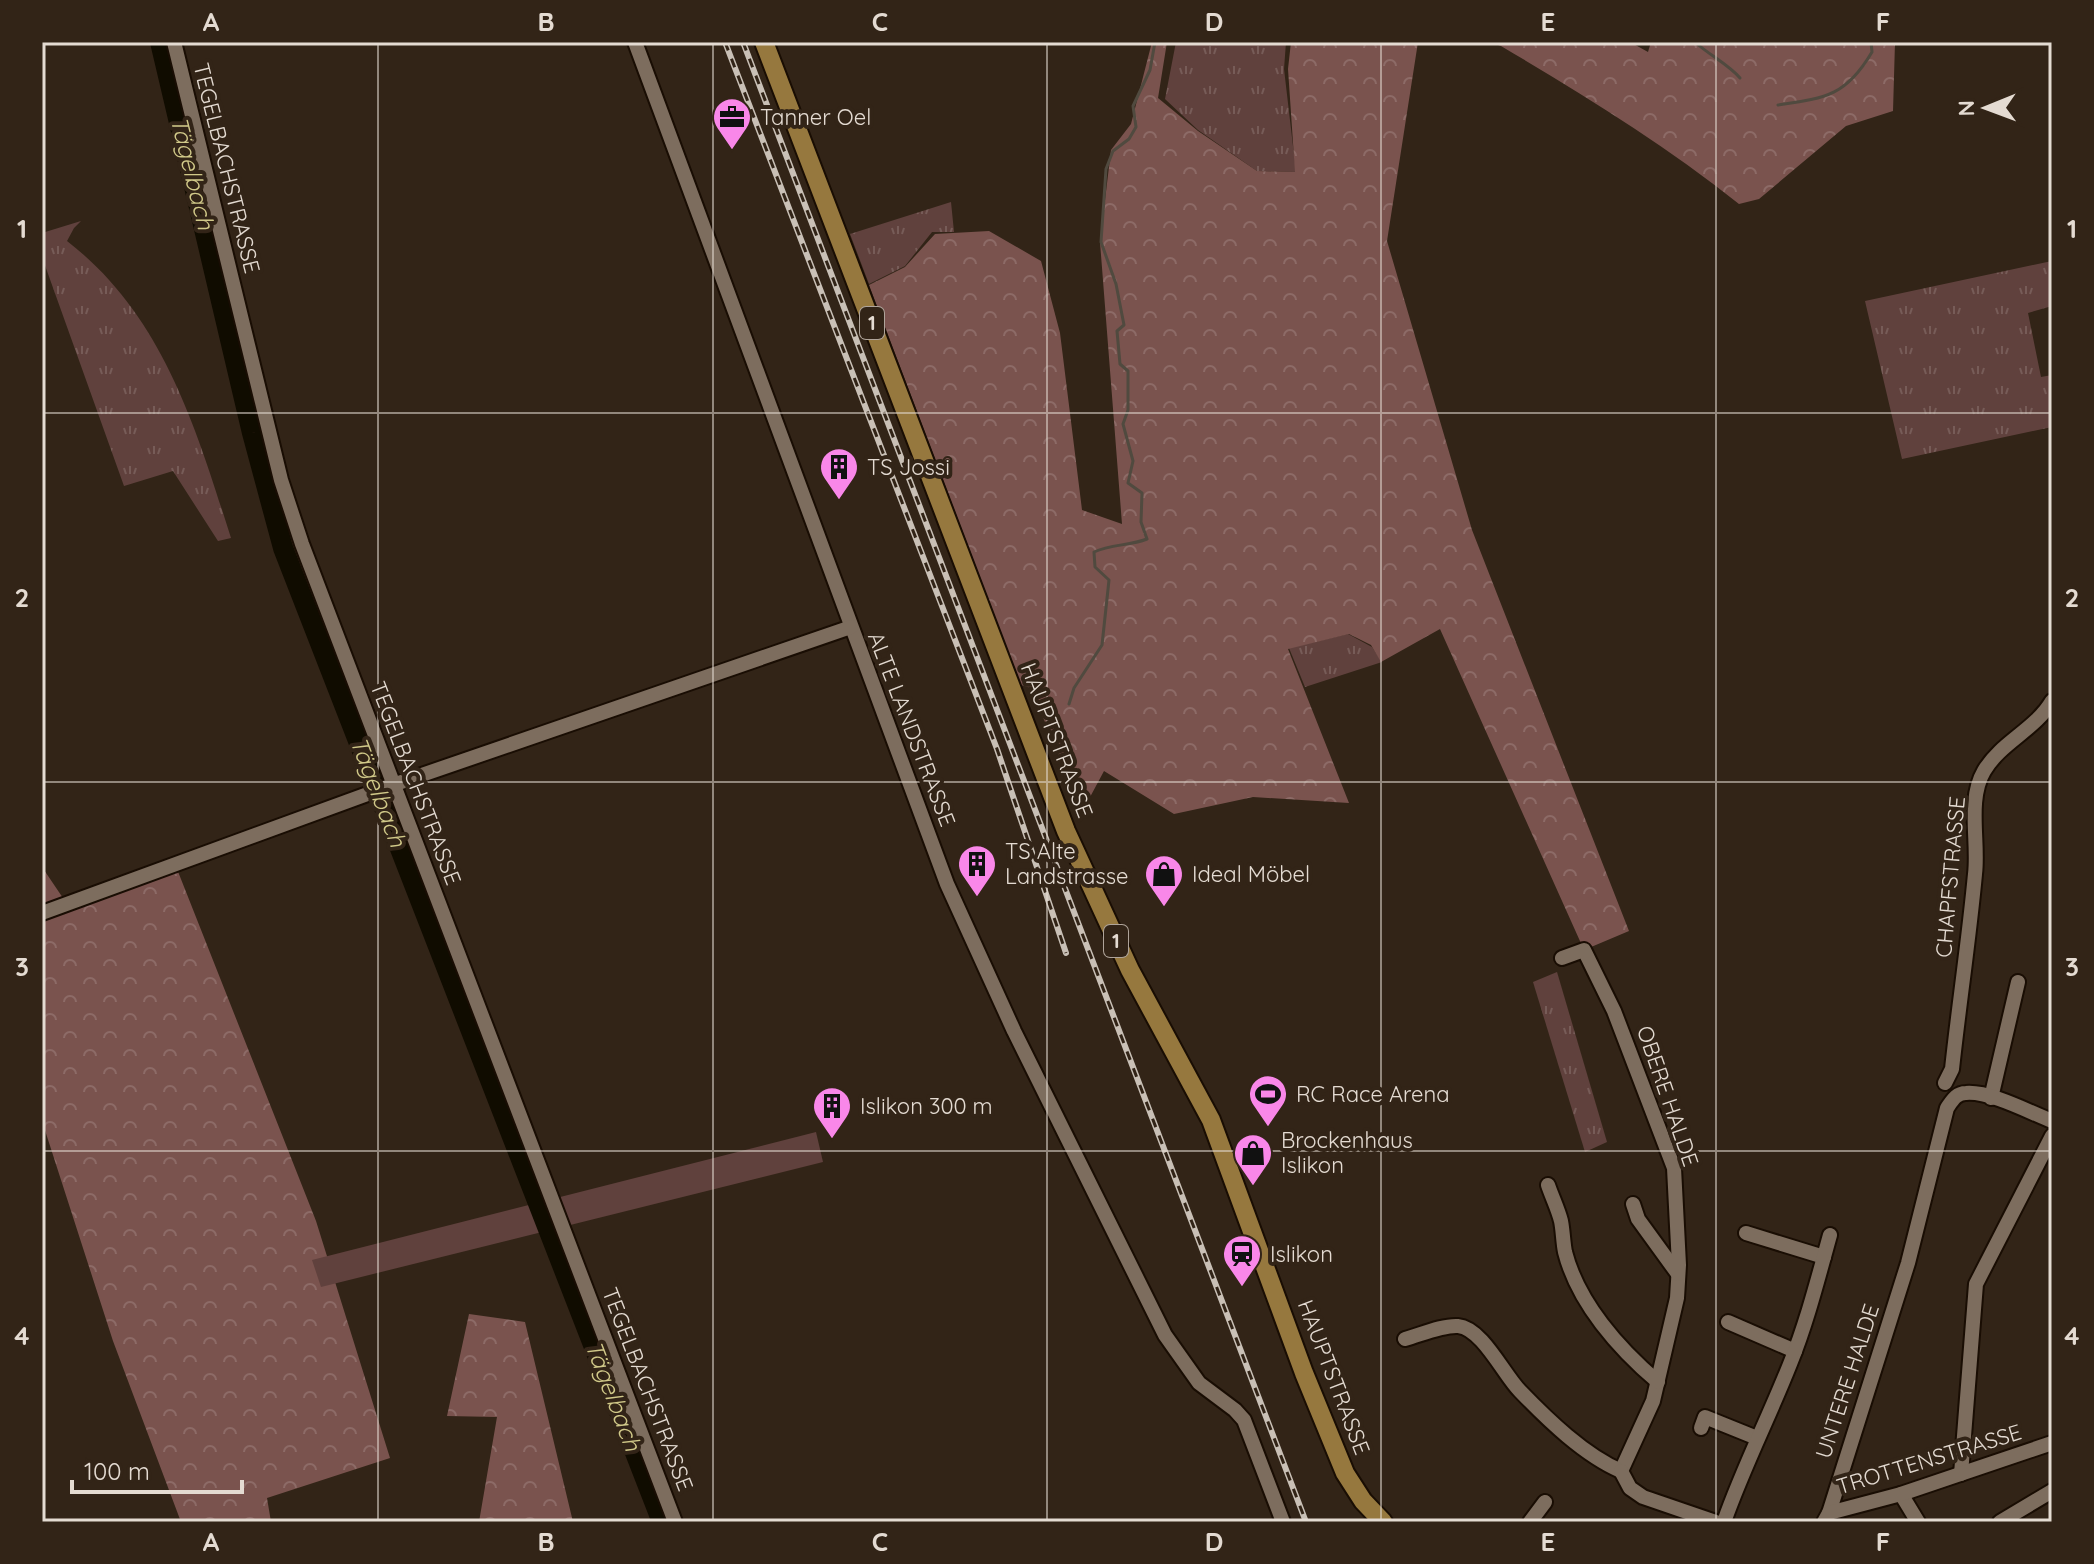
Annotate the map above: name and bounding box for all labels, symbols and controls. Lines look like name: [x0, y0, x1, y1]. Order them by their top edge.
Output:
text: A: [203, 5, 220, 38]
text: B: [537, 5, 555, 38]
text: C: [872, 5, 888, 38]
text: D: [1205, 5, 1223, 38]
text: E: [1541, 5, 1555, 38]
text: F: [1876, 5, 1890, 38]
street label: TEGELBACHSTRASSE: [187, 60, 267, 276]
north arrow: [1946, 68, 2026, 148]
office icon: Tanner Oel: [711, 96, 753, 151]
text: N: [1952, 100, 1980, 117]
place label: Tanner Oel: [760, 103, 871, 131]
water label: Tägelbach: [164, 113, 222, 233]
text: 1: [17, 212, 27, 245]
text: 1: [2067, 212, 2077, 245]
road number: 1: [860, 307, 884, 339]
building icon: TS Jossi: [818, 446, 860, 501]
place label: TS Jossi: [867, 453, 950, 481]
text: 2: [15, 581, 29, 614]
text: 2: [2065, 581, 2079, 614]
street label: ALTE LANDSTRASSE: [862, 628, 962, 830]
street label: HAUPTSTRASSE: [1015, 659, 1099, 821]
street label: TEGELBACHSTRASSE: [364, 677, 468, 889]
water label: Tägelbach: [344, 732, 414, 851]
street label: CHAPFSTRASSE: [1929, 795, 1971, 959]
place label: TS Alte Landstrasse: [1005, 837, 1128, 890]
building icon: TS Alte Landstrasse: [956, 843, 998, 898]
shop icon: Ideal Möbel: [1143, 853, 1185, 908]
place label: Ideal Möbel: [1192, 860, 1310, 888]
road number: 1: [1104, 925, 1128, 957]
text: 3: [15, 950, 29, 983]
text: 3: [2065, 950, 2079, 983]
street label: OBERE HALDE: [1631, 1022, 1705, 1170]
sports icon: RC Race Arena: [1247, 1073, 1289, 1128]
place label: RC Race Arena: [1296, 1080, 1450, 1108]
building icon: Islikon 300 m: [811, 1085, 853, 1140]
place label: Islikon 300 m: [860, 1092, 993, 1120]
place label: Brockenhaus Islikon: [1281, 1126, 1413, 1179]
shop icon: Brockenhaus Islikon: [1232, 1132, 1274, 1187]
station icon: Islikon: [1221, 1233, 1263, 1288]
place label: Islikon: [1270, 1240, 1333, 1268]
street label: TEGELBACHSTRASSE: [596, 1283, 700, 1495]
street label: HAUPTSTRASSE: [1292, 1296, 1376, 1458]
street label: UNTERE HALDE: [1809, 1300, 1885, 1462]
text: 4: [14, 1319, 30, 1352]
text: 4: [2064, 1319, 2080, 1352]
water label: Tägelbach: [579, 1336, 649, 1455]
street label: TROTTENSTRASSE: [1833, 1418, 2025, 1500]
scale bar: [72, 1444, 242, 1494]
text: 100 m: [84, 1456, 150, 1486]
text: A: [203, 1525, 220, 1558]
text: B: [537, 1525, 555, 1558]
text: C: [872, 1525, 888, 1558]
text: D: [1205, 1525, 1223, 1558]
text: E: [1541, 1525, 1555, 1558]
text: F: [1876, 1525, 1890, 1558]

